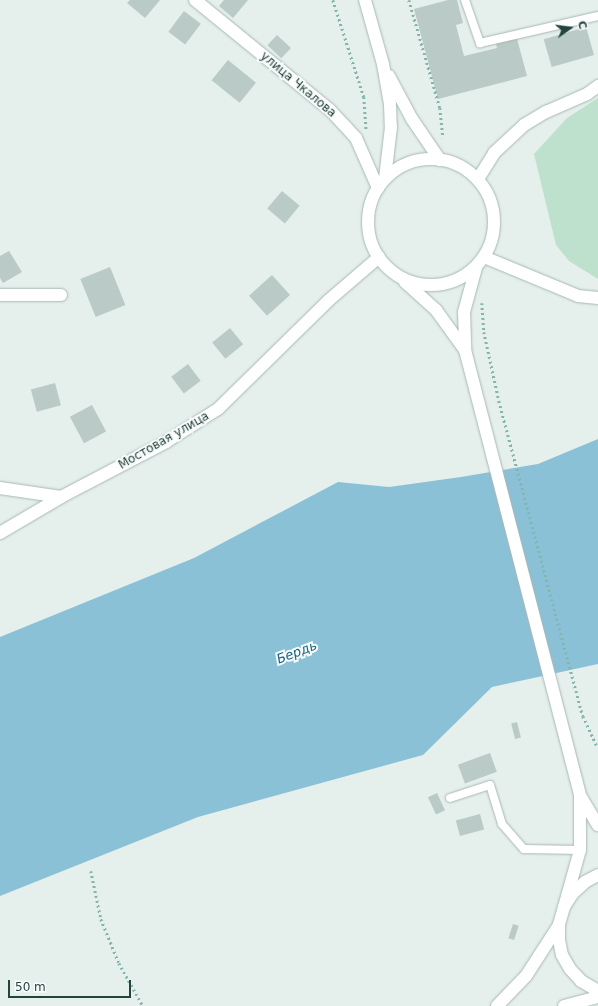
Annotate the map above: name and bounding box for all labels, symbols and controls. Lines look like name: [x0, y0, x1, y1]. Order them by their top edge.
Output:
north arrow: [550, 8, 590, 48]
text: С: [575, 19, 589, 30]
street label: улица Чкалова: [257, 49, 339, 121]
street label: Мостовая улица: [116, 409, 212, 473]
water label: Бердь: [275, 638, 319, 668]
scale bar: [10, 972, 133, 998]
text: 50 m: [15, 980, 46, 994]

